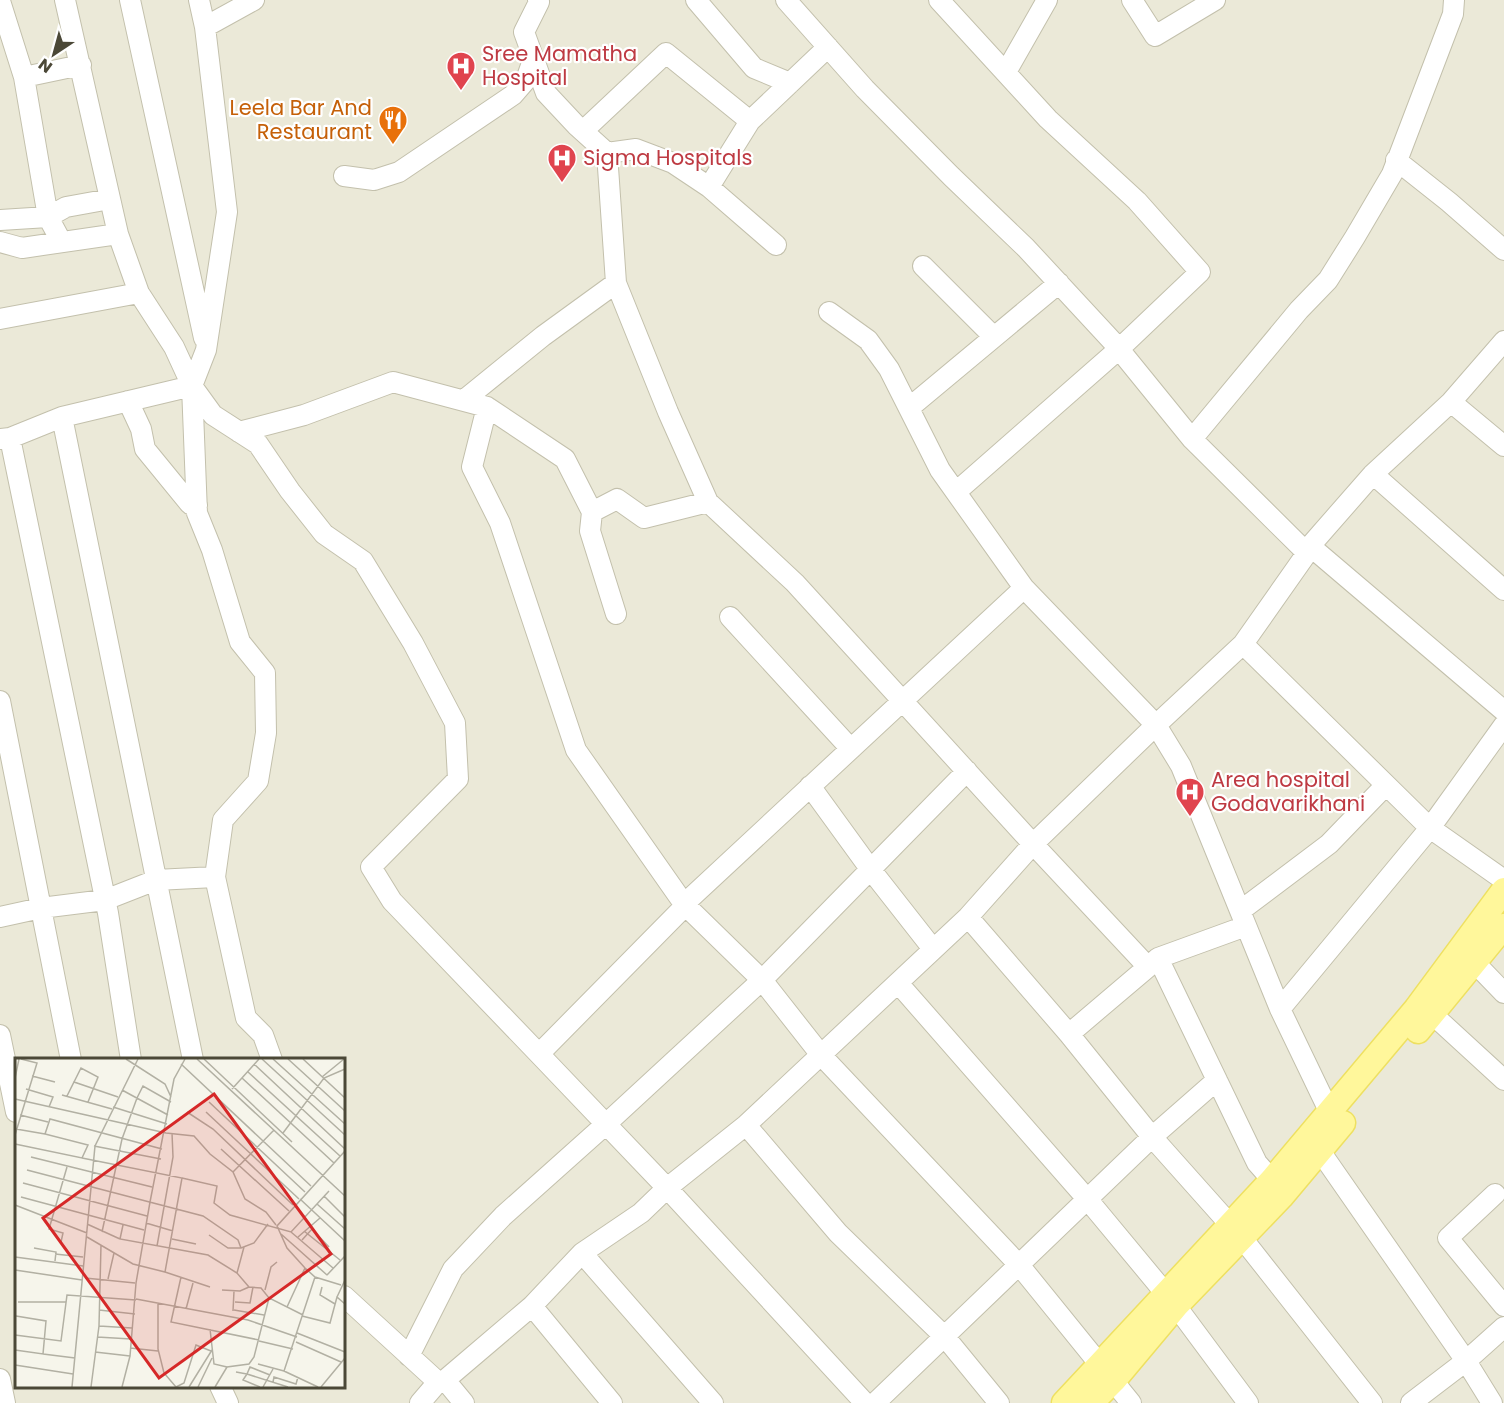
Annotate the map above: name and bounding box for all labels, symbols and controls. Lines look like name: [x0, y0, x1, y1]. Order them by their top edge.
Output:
north arrow: [24, 24, 84, 84]
place label: Sree Mamatha Hospital: [482, 39, 637, 92]
hospital icon: Sree Mamatha Hospital: [445, 50, 477, 92]
text: N: [34, 53, 57, 79]
place label: Leela Bar And Restaurant: [230, 93, 372, 146]
restaurant icon: Leela Bar And Restaurant: [377, 104, 409, 146]
hospital icon: Sigma Hospitals: [546, 142, 578, 184]
place label: Sigma Hospitals: [583, 143, 752, 172]
place label: Area hospital Godavarikhani: [1211, 765, 1365, 818]
hospital icon: Area hospital Godavarikhani: [1174, 776, 1206, 818]
inset map: [15, 1058, 345, 1388]

